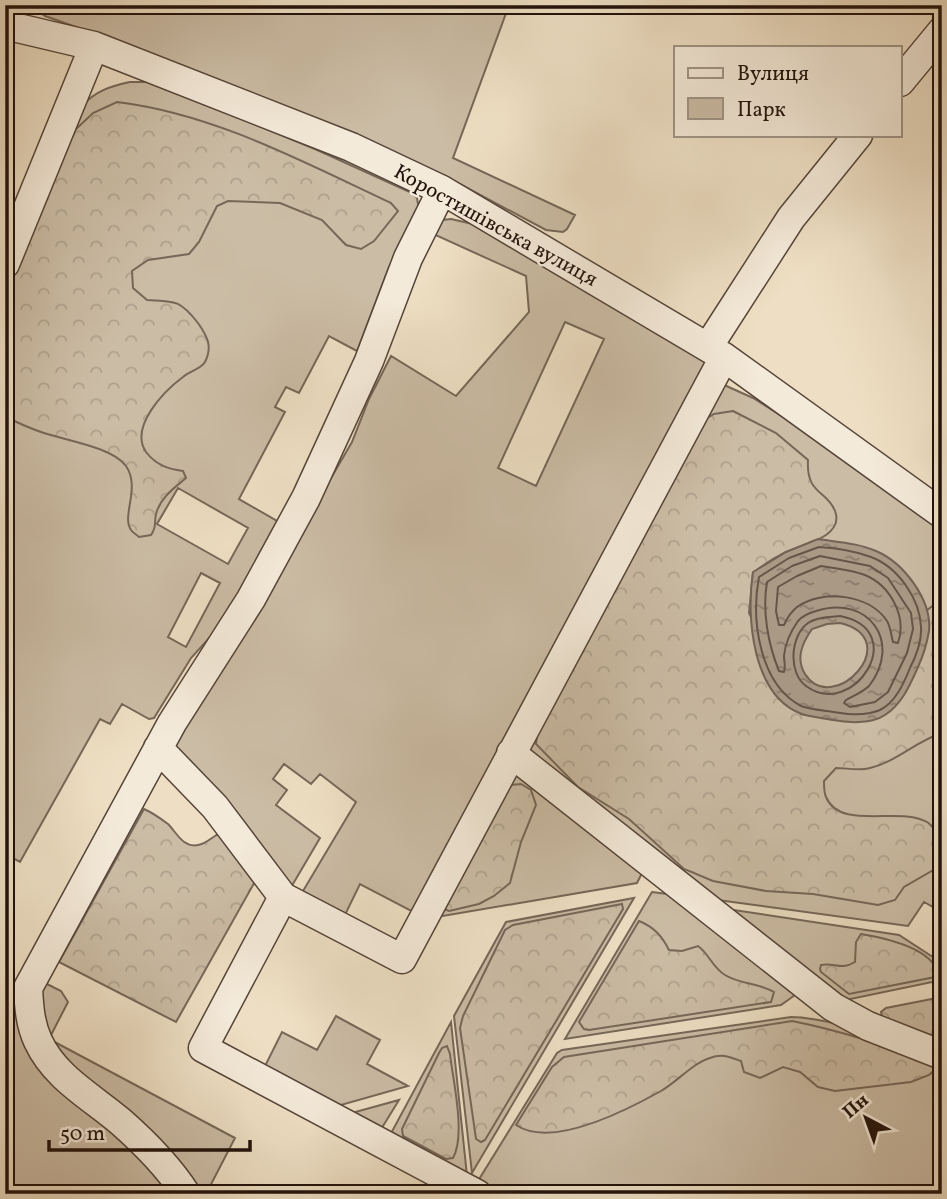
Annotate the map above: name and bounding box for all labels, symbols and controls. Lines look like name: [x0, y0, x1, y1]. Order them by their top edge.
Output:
legend: [674, 46, 902, 136]
text: Вулиця: [737, 60, 809, 89]
text: Парк: [737, 96, 786, 125]
street label: Коростишівська вулиця: [388, 158, 603, 295]
north arrow: [832, 1084, 902, 1154]
text: Пн: [837, 1088, 875, 1125]
scale bar: [49, 1108, 250, 1152]
text: 50 m: [60, 1120, 105, 1149]

